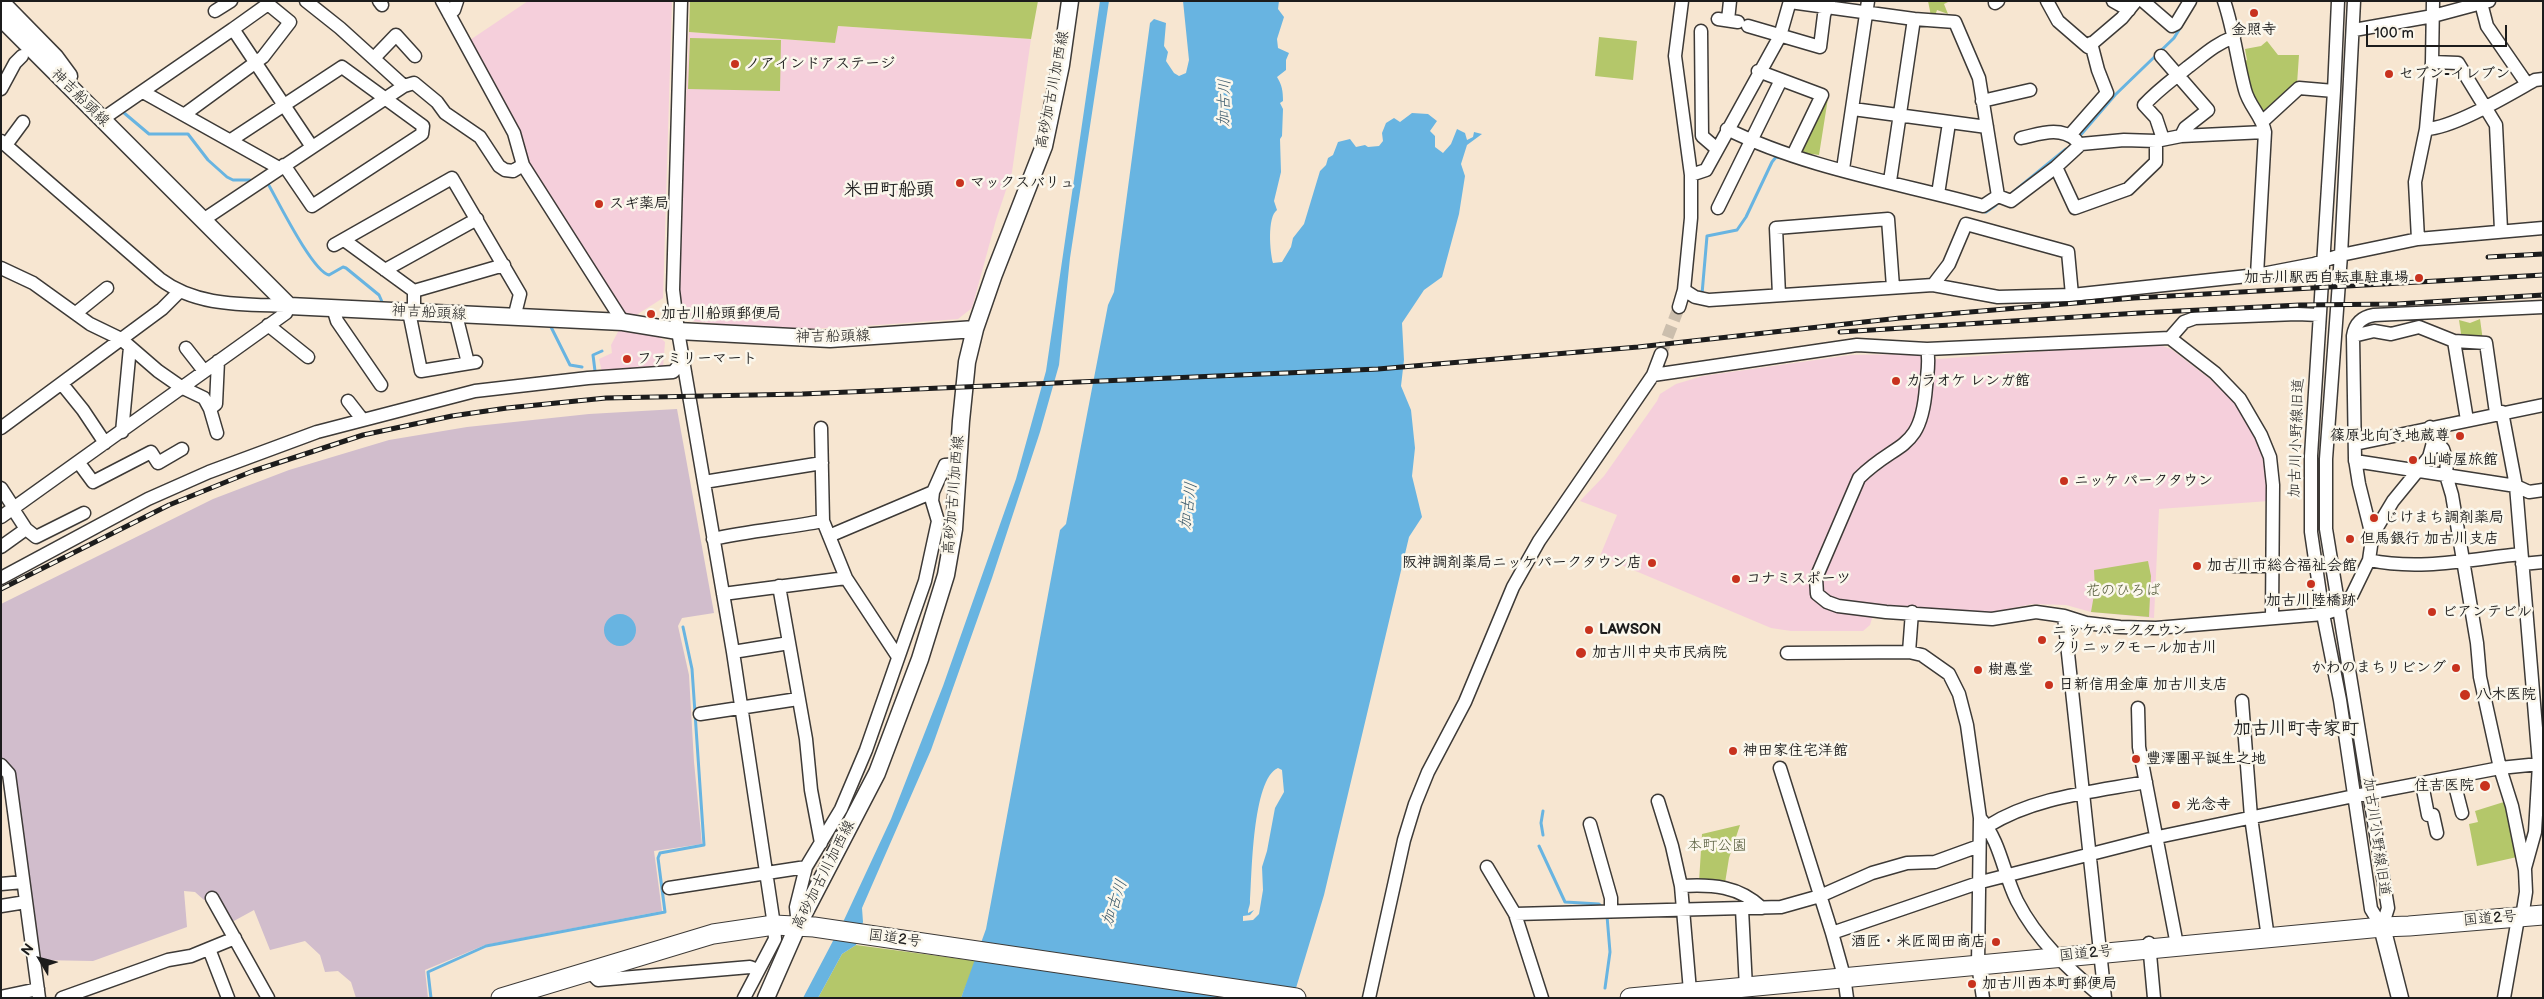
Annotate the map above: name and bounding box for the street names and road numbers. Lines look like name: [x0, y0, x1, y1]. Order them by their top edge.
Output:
street label: 高砂加古川加西線: [1033, 29, 1073, 151]
street label: 神吉船頭線: [47, 65, 113, 131]
street label: 神吉船頭線: [391, 302, 467, 324]
street label: 神吉船頭線: [795, 327, 871, 347]
street label: 加古川小野線旧道: [2286, 378, 2308, 498]
street label: 高砂加古川加西線: [940, 434, 968, 556]
street label: 加古川小野線旧道: [2359, 776, 2393, 898]
street label: 高砂加古川加西線: [789, 817, 859, 933]
street label: 国道2号: [2462, 908, 2518, 930]
street label: 国道2号: [867, 926, 923, 952]
street label: 国道2号: [2058, 942, 2114, 966]

